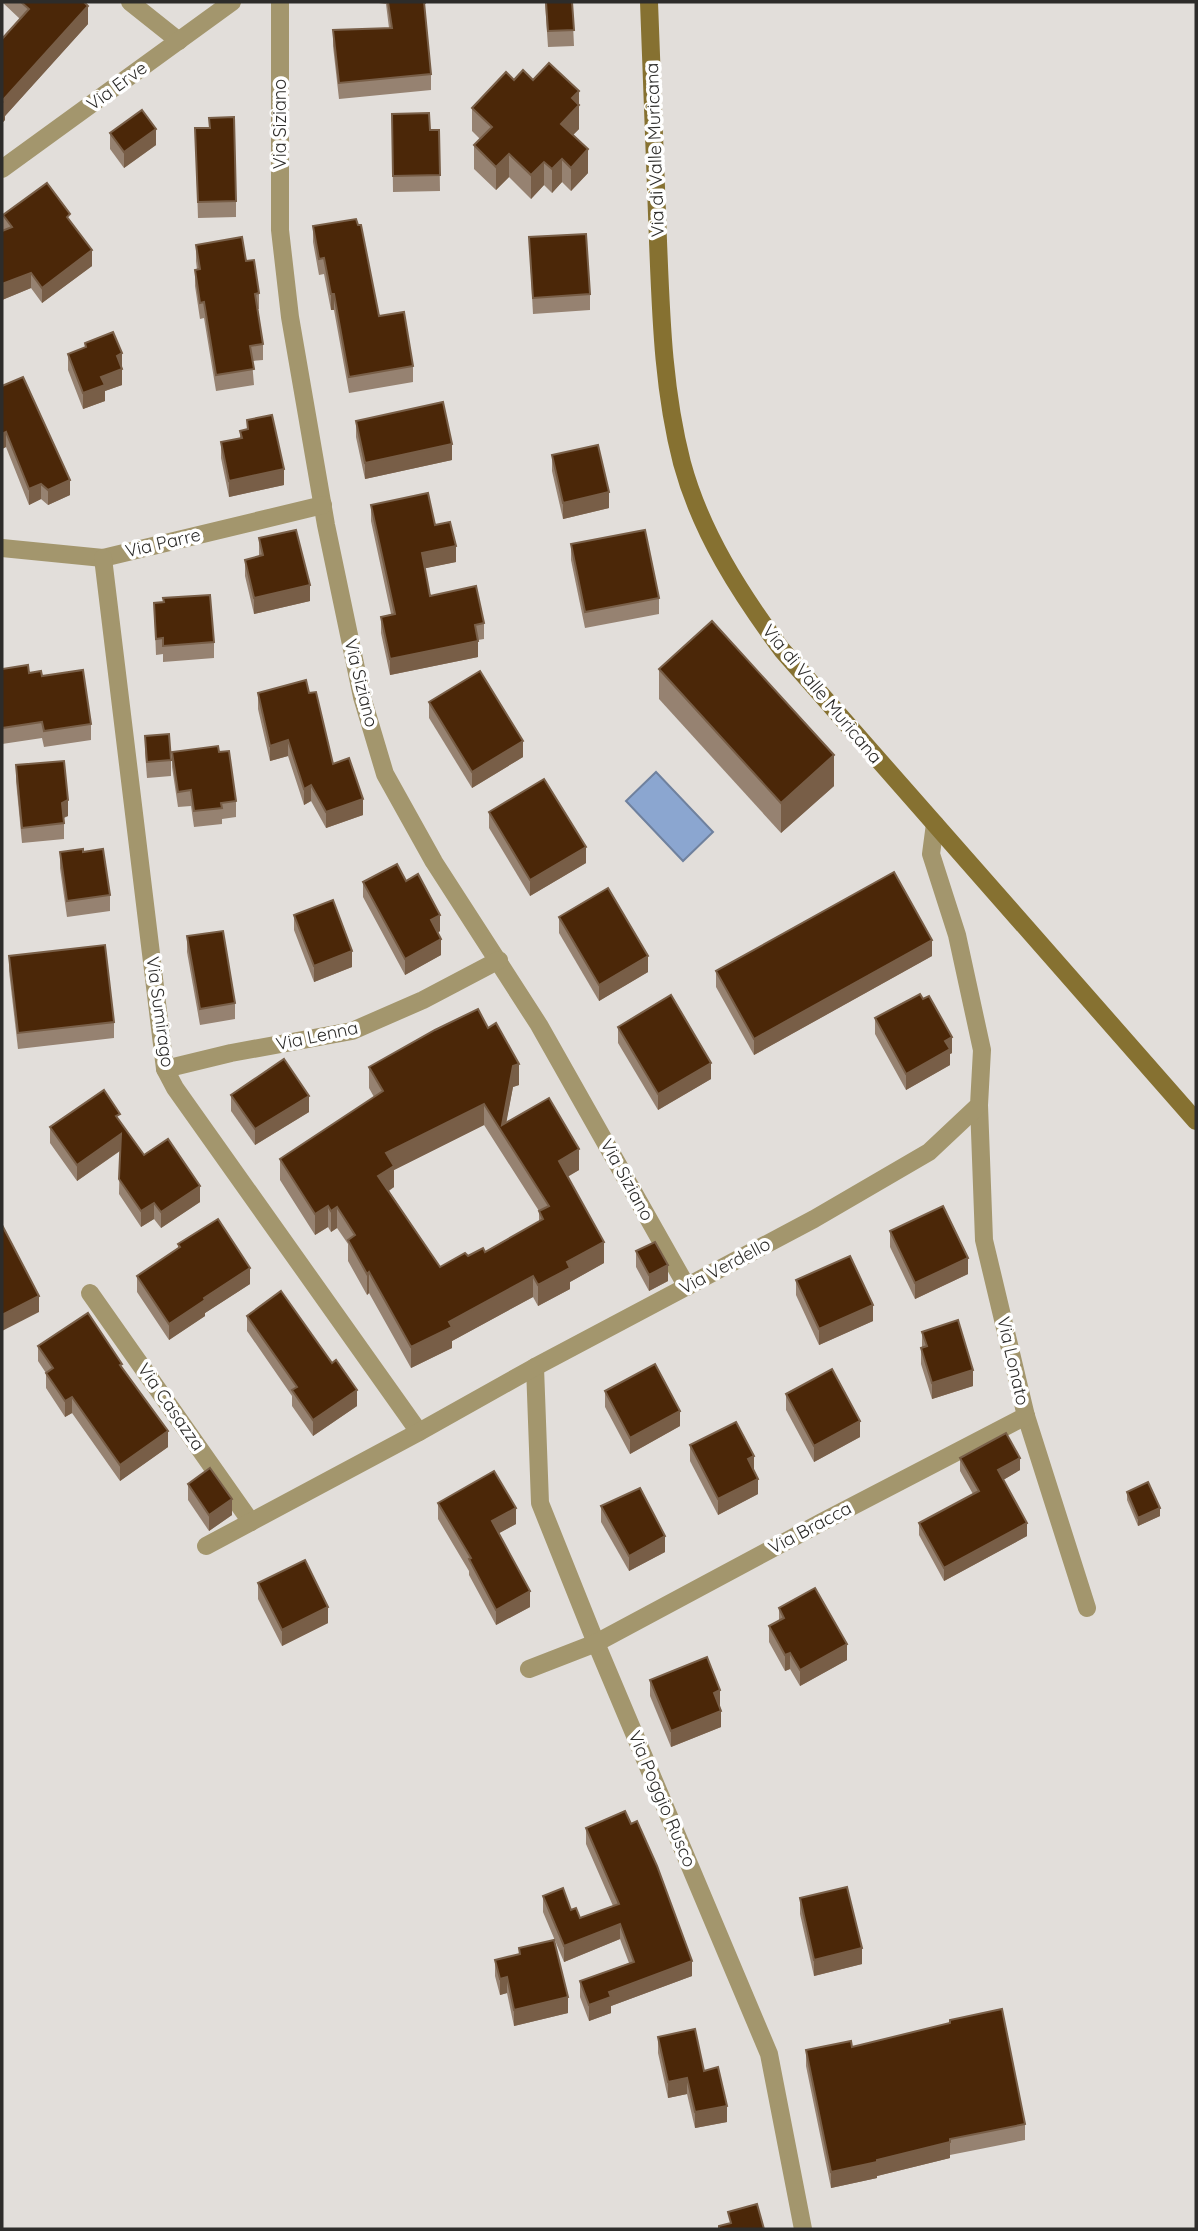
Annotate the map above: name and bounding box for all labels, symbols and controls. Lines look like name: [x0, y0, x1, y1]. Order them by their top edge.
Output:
street label: Via Erve: [82, 56, 152, 115]
street label: Via di Valle Muricana: [640, 62, 669, 238]
street label: Via Siziano: [268, 79, 291, 169]
street label: Via Parre: [123, 523, 203, 562]
street label: Via di Valle Muricana: [757, 619, 887, 768]
street label: Via Siziano: [339, 636, 384, 729]
street label: Via Sumirago: [141, 955, 180, 1069]
street label: Via Lenna: [274, 1016, 360, 1055]
street label: Via Siziano: [595, 1135, 659, 1225]
street label: Via Verdello: [675, 1232, 774, 1299]
street label: Via Lonato: [992, 1314, 1035, 1407]
street label: Via Casazza: [133, 1358, 210, 1455]
street label: Via Bracca: [764, 1496, 855, 1559]
street label: Via Poggio Rusco: [623, 1727, 702, 1870]

